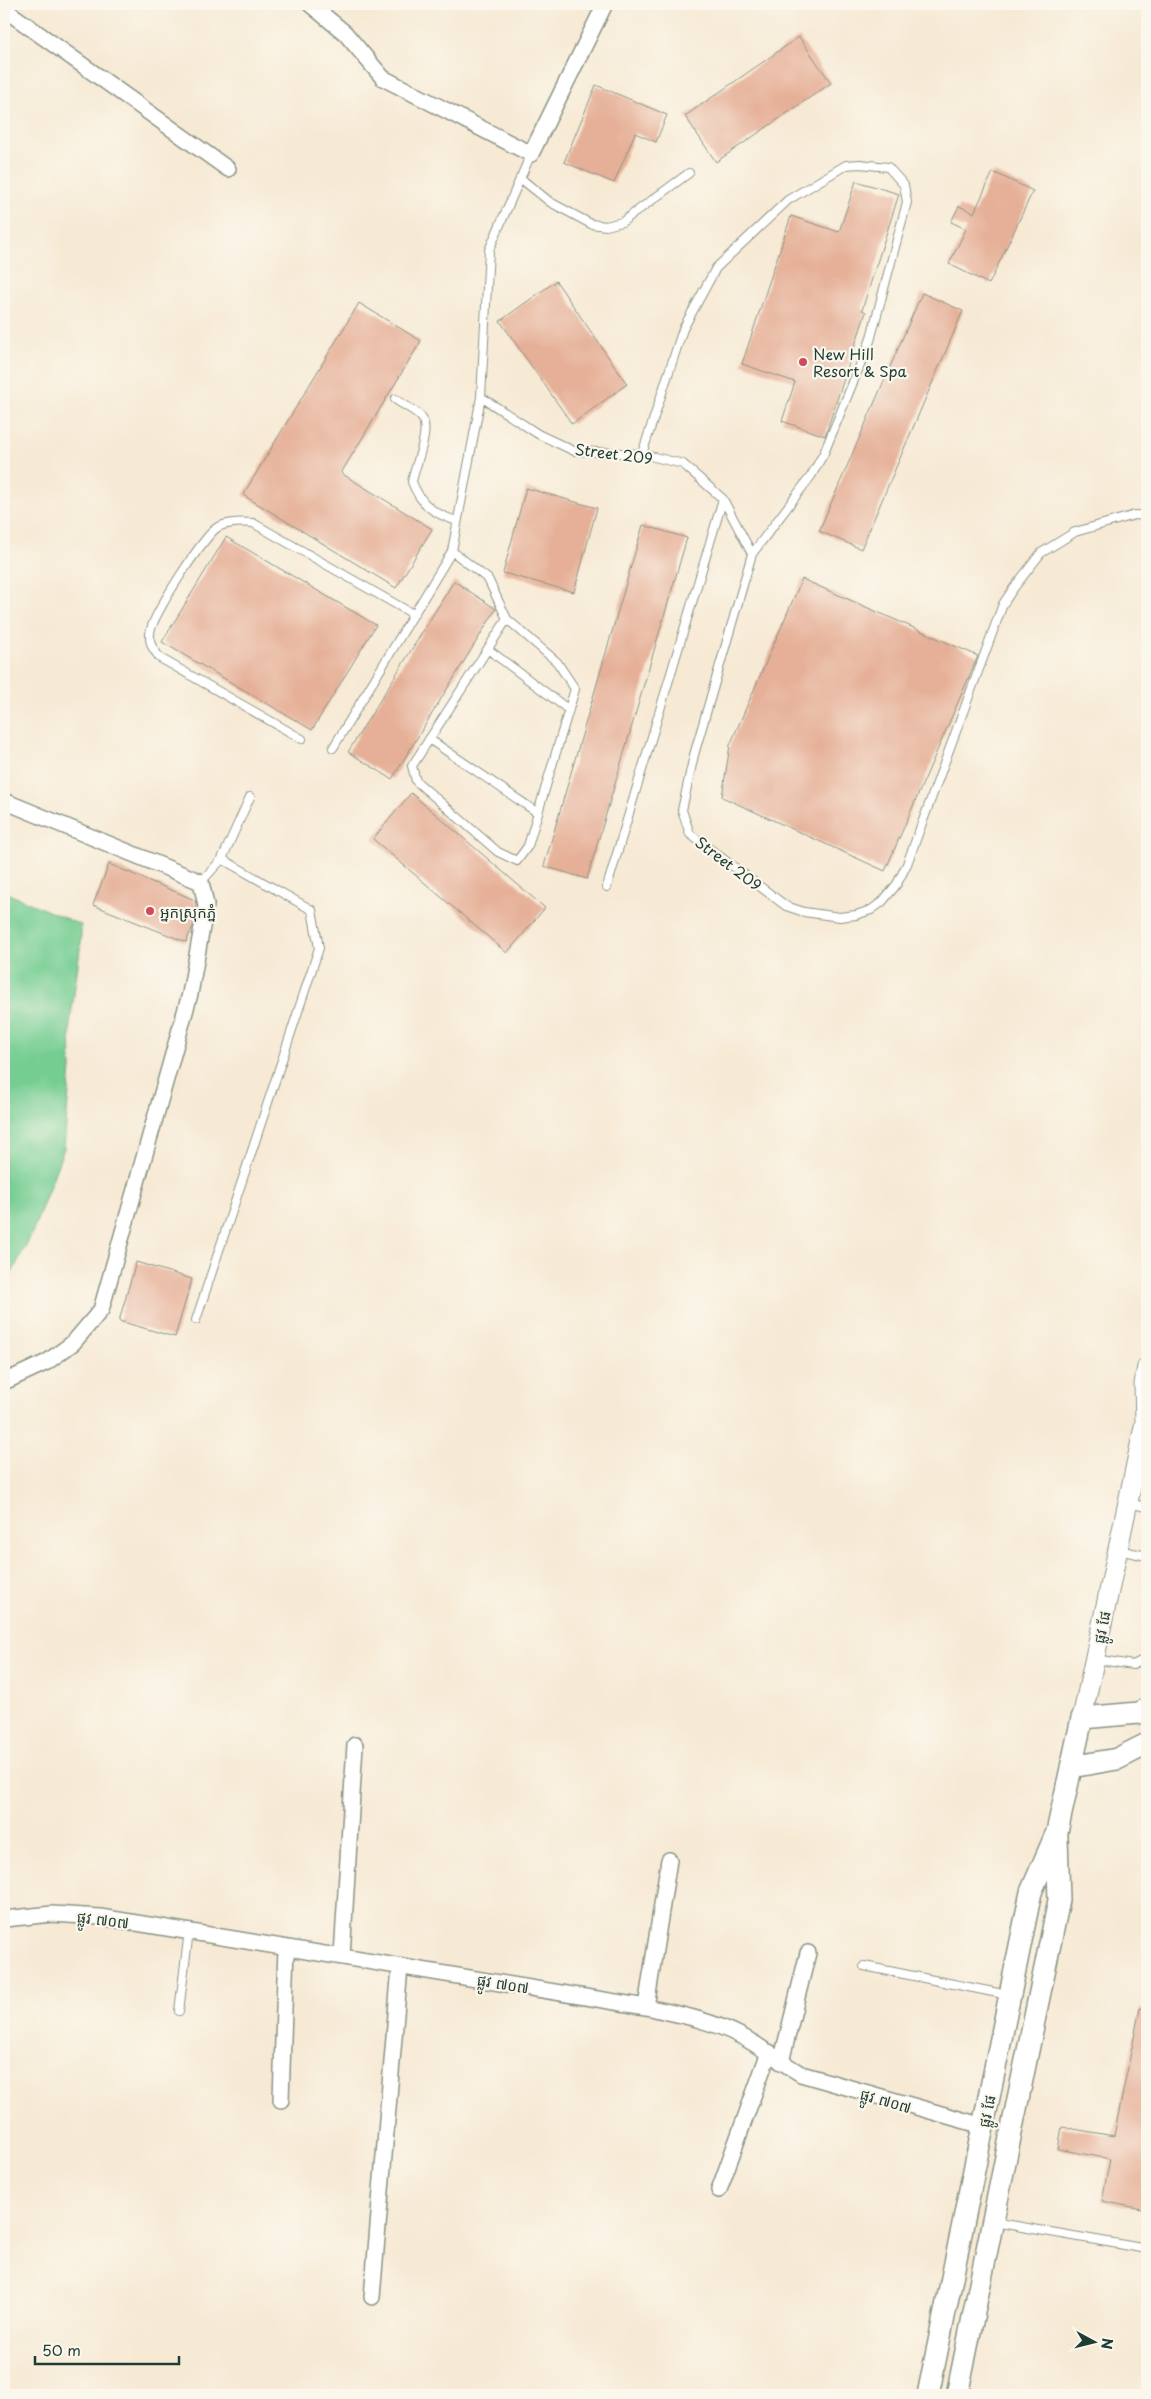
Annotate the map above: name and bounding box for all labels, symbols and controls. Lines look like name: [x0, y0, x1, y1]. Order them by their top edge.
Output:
place label: New Hill Resort & Spa: [813, 342, 908, 382]
marker: New Hill Resort & Spa: [797, 356, 809, 368]
street label: Street 209: [574, 437, 654, 469]
street label: Street 209: [691, 830, 767, 896]
place label: អ្នកស្រុកភ្នំ: [160, 900, 216, 923]
marker: អ្នកស្រុកភ្នំ: [144, 905, 156, 917]
street label: ផ្លូវ ផែ: [1086, 1608, 1119, 1646]
street label: ផ្លូវ ៧០៧: [75, 1904, 130, 1937]
street label: ផ្លូវ ៧០៧: [475, 1968, 531, 2002]
street label: ផ្លូវ ៧០៧: [857, 2082, 914, 2122]
street label: ផ្លូវ ផែ: [971, 2092, 1004, 2130]
north arrow: [1068, 2316, 1118, 2366]
scale bar: [35, 2334, 179, 2366]
text: N: [1096, 2337, 1118, 2350]
text: 50 m: [42, 2338, 81, 2361]

